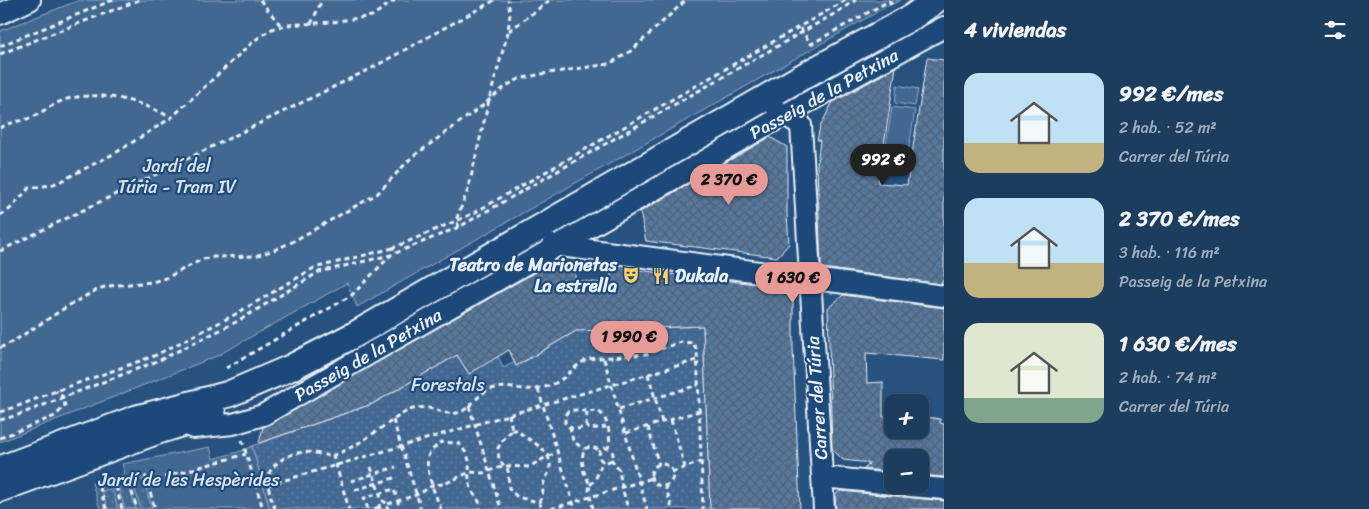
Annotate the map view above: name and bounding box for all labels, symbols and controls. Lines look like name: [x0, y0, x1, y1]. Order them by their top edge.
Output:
text: 4 viviendas: [964, 11, 1067, 49]
icon: filters: [1321, 16, 1349, 44]
street label: Passeig de la Petxina: [743, 39, 905, 148]
text: 992 €/mes: [1119, 75, 1223, 113]
icon: home: [1004, 93, 1064, 153]
text: 2 hab. · 52 m²: [1119, 113, 1217, 142]
text: Carrer del Túria: [1119, 142, 1229, 171]
pin: 992 €: [848, 144, 918, 186]
text: 992 €: [861, 145, 905, 174]
park label: Jardí del Túria - Tram IV: [118, 150, 237, 203]
pin: 2 370 €: [683, 164, 775, 206]
text: 2 370 €: [701, 165, 757, 194]
text: 2 370 €/mes: [1119, 200, 1240, 238]
icon: home: [1004, 218, 1064, 278]
text: 3 hab. · 116 m²: [1119, 238, 1220, 267]
place label: Teatro de Marionetas La estrella: [449, 249, 618, 302]
place label: Dukala: [675, 260, 729, 292]
pin: 1 630 €: [747, 262, 839, 304]
text: 1 630 €: [766, 263, 820, 292]
theatre icon: Teatro de Marionetas La estrella: [621, 265, 641, 285]
restaurant icon: Dukala: [651, 266, 671, 286]
text: Passeig de la Petxina: [1119, 267, 1267, 296]
street label: Passeig de la Petxina: [288, 299, 449, 410]
pin: 1 990 €: [583, 320, 675, 363]
text: 1 990 €: [601, 322, 657, 351]
text: 1 630 €/mes: [1119, 325, 1237, 363]
street label: Carrer del Túria: [797, 334, 837, 461]
icon: home: [1004, 343, 1064, 403]
text: 2 hab. · 74 m²: [1119, 363, 1217, 392]
park label: Forestals: [411, 369, 485, 401]
text: Carrer del Túria: [1119, 392, 1229, 421]
map controls: [884, 394, 929, 494]
button: +: [884, 394, 929, 439]
button: −: [884, 449, 929, 494]
park label: Jardí de les Hespèrides: [97, 464, 280, 496]

